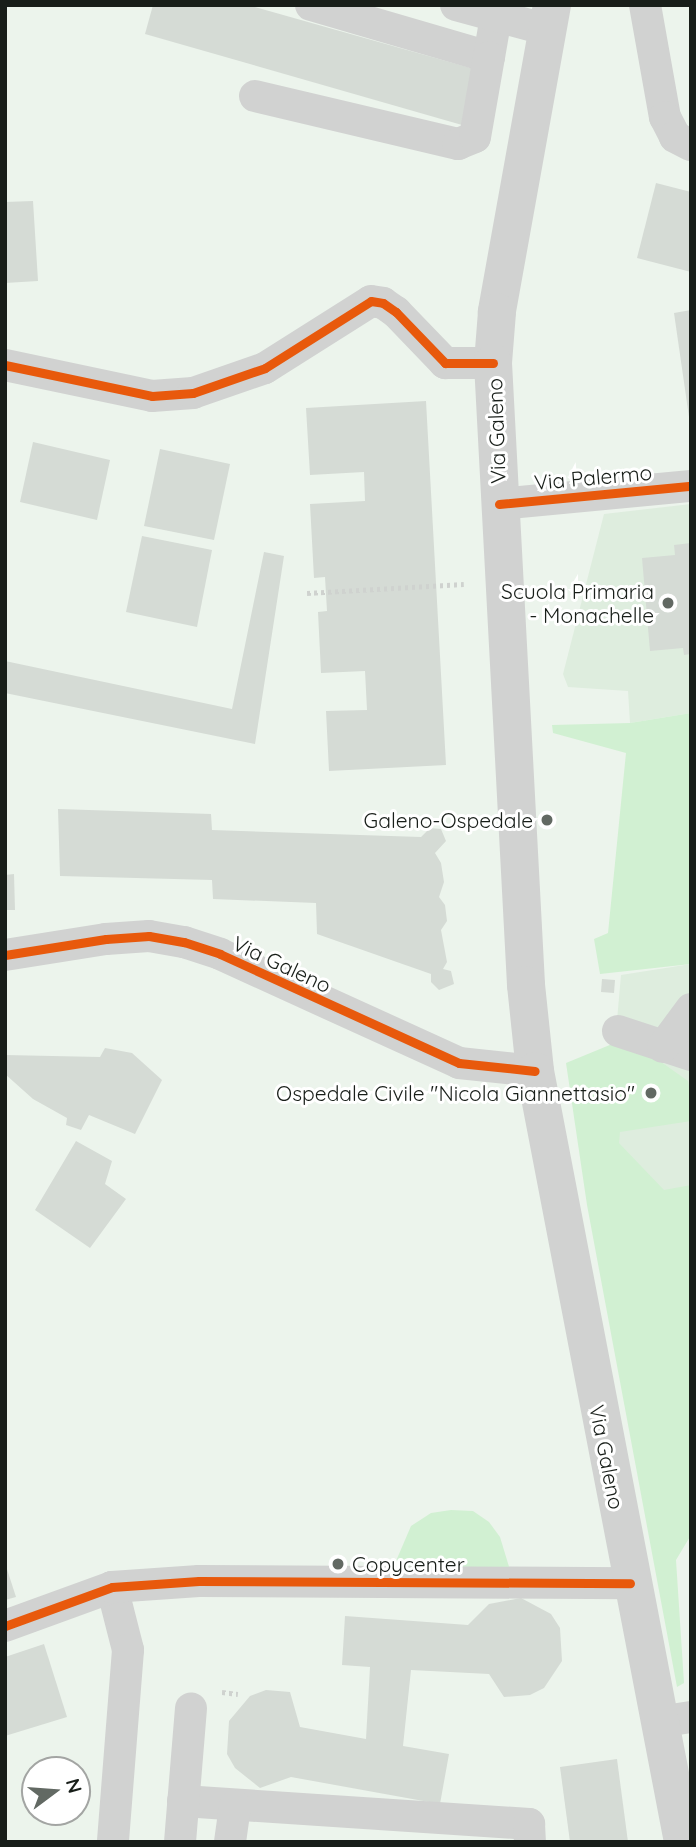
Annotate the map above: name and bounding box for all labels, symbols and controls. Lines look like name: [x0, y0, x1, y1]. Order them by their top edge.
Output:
street label: Via Galeno: [482, 378, 510, 484]
street label: Via Palermo: [533, 459, 653, 495]
place label: Scuola Primaria - Monachelle: [501, 578, 654, 628]
marker: Scuola Primaria - Monachelle: [660, 595, 676, 611]
place label: Galeno-Ospedale: [363, 807, 533, 833]
marker: Galeno-Ospedale: [539, 812, 555, 828]
street label: Via Galeno: [229, 930, 335, 998]
place label: Ospedale Civile "Nicola Giannettasio": [276, 1080, 635, 1106]
marker: Ospedale Civile "Nicola Giannettasio": [641, 1083, 661, 1103]
street label: Via Galeno: [585, 1403, 629, 1511]
place label: Copycenter: [352, 1551, 465, 1577]
marker: Copycenter: [330, 1556, 346, 1572]
north arrow: [21, 1756, 91, 1826]
text: N: [61, 1776, 88, 1796]

